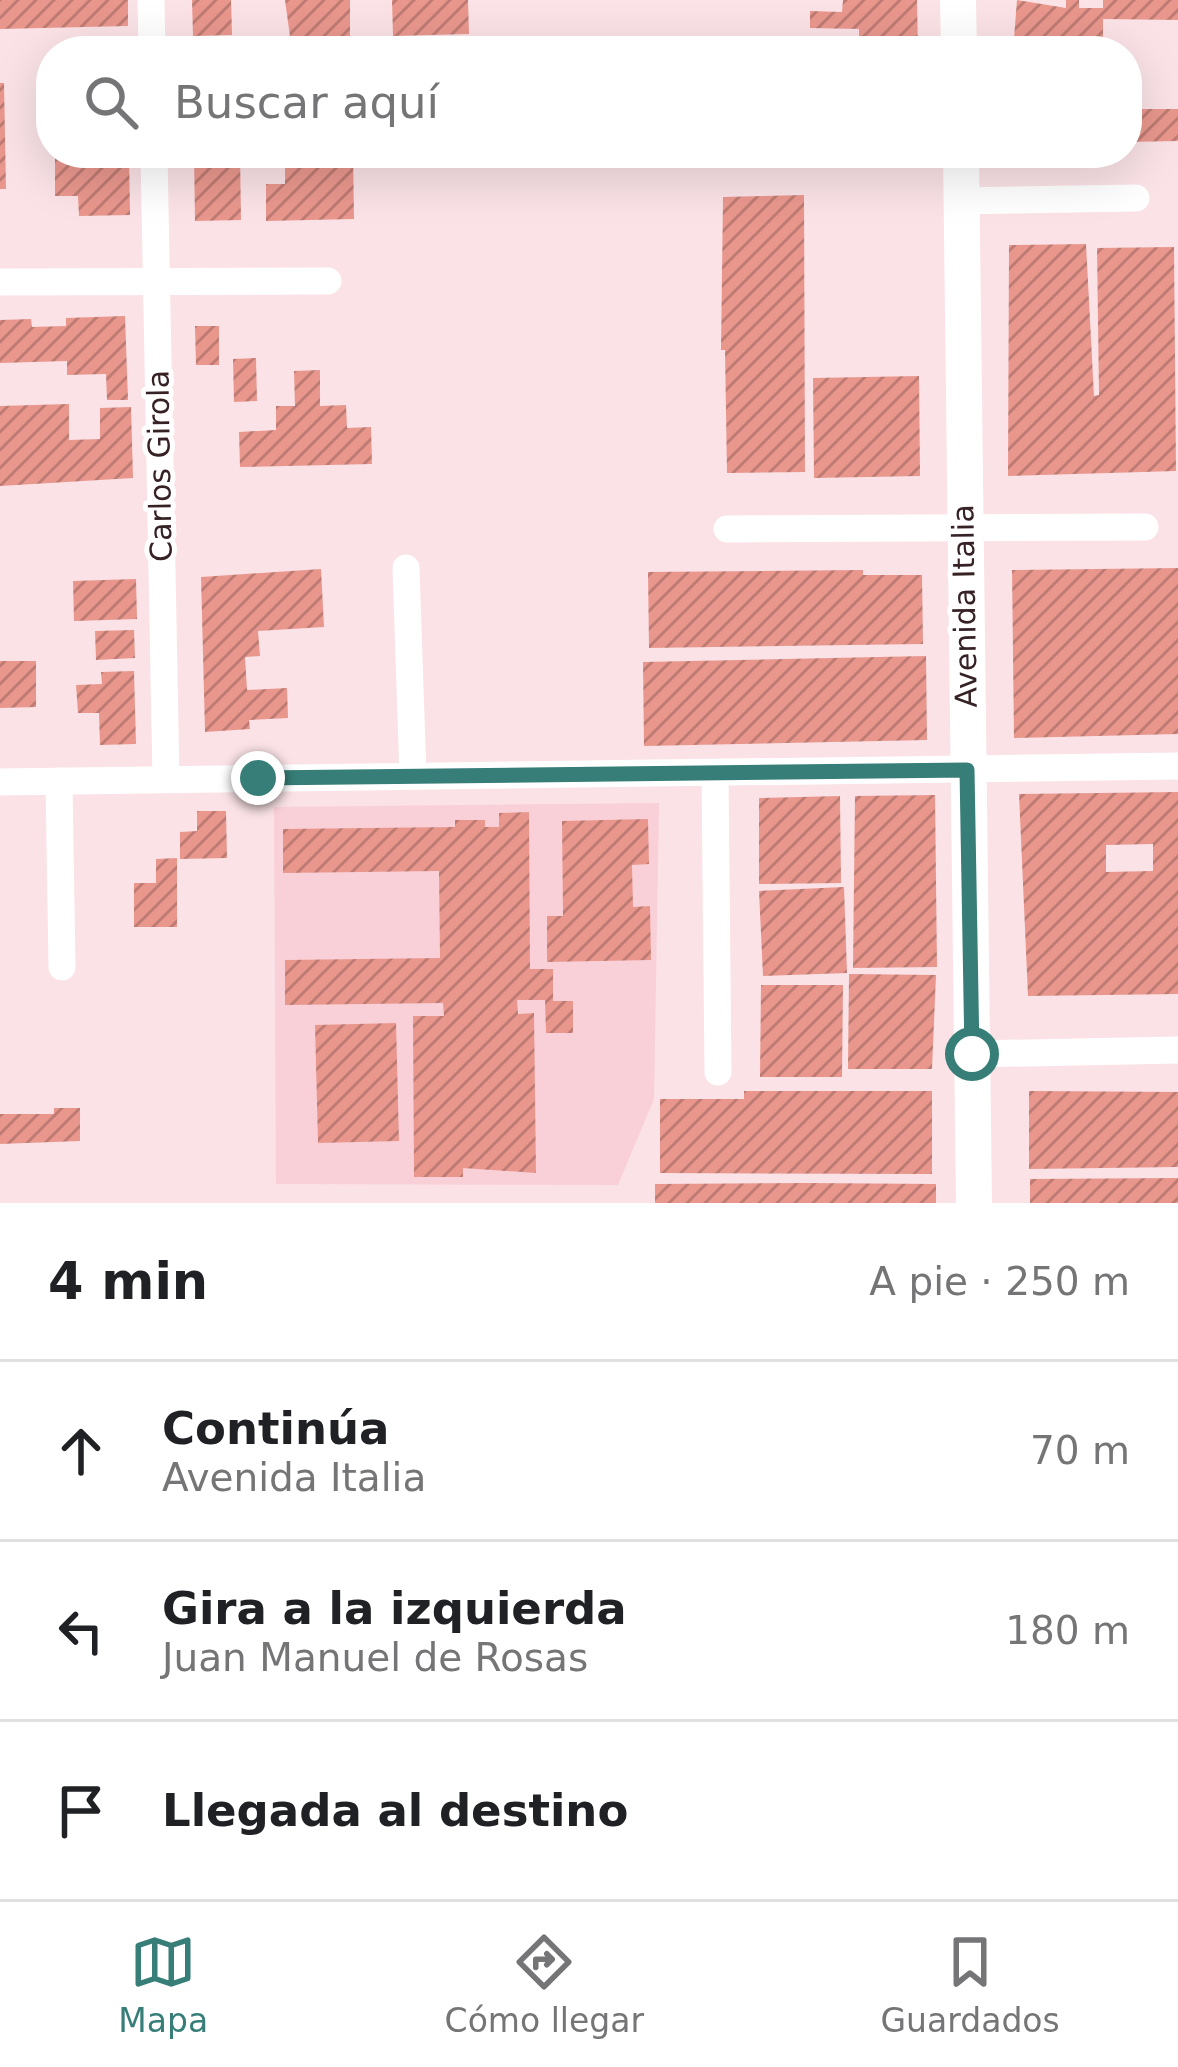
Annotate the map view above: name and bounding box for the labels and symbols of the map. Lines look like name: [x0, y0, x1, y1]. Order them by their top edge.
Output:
street label: Carlos Girola: [140, 370, 179, 562]
street label: Avenida Italia: [945, 504, 984, 708]
route end: [231, 751, 285, 805]
route start: [945, 1027, 999, 1081]

